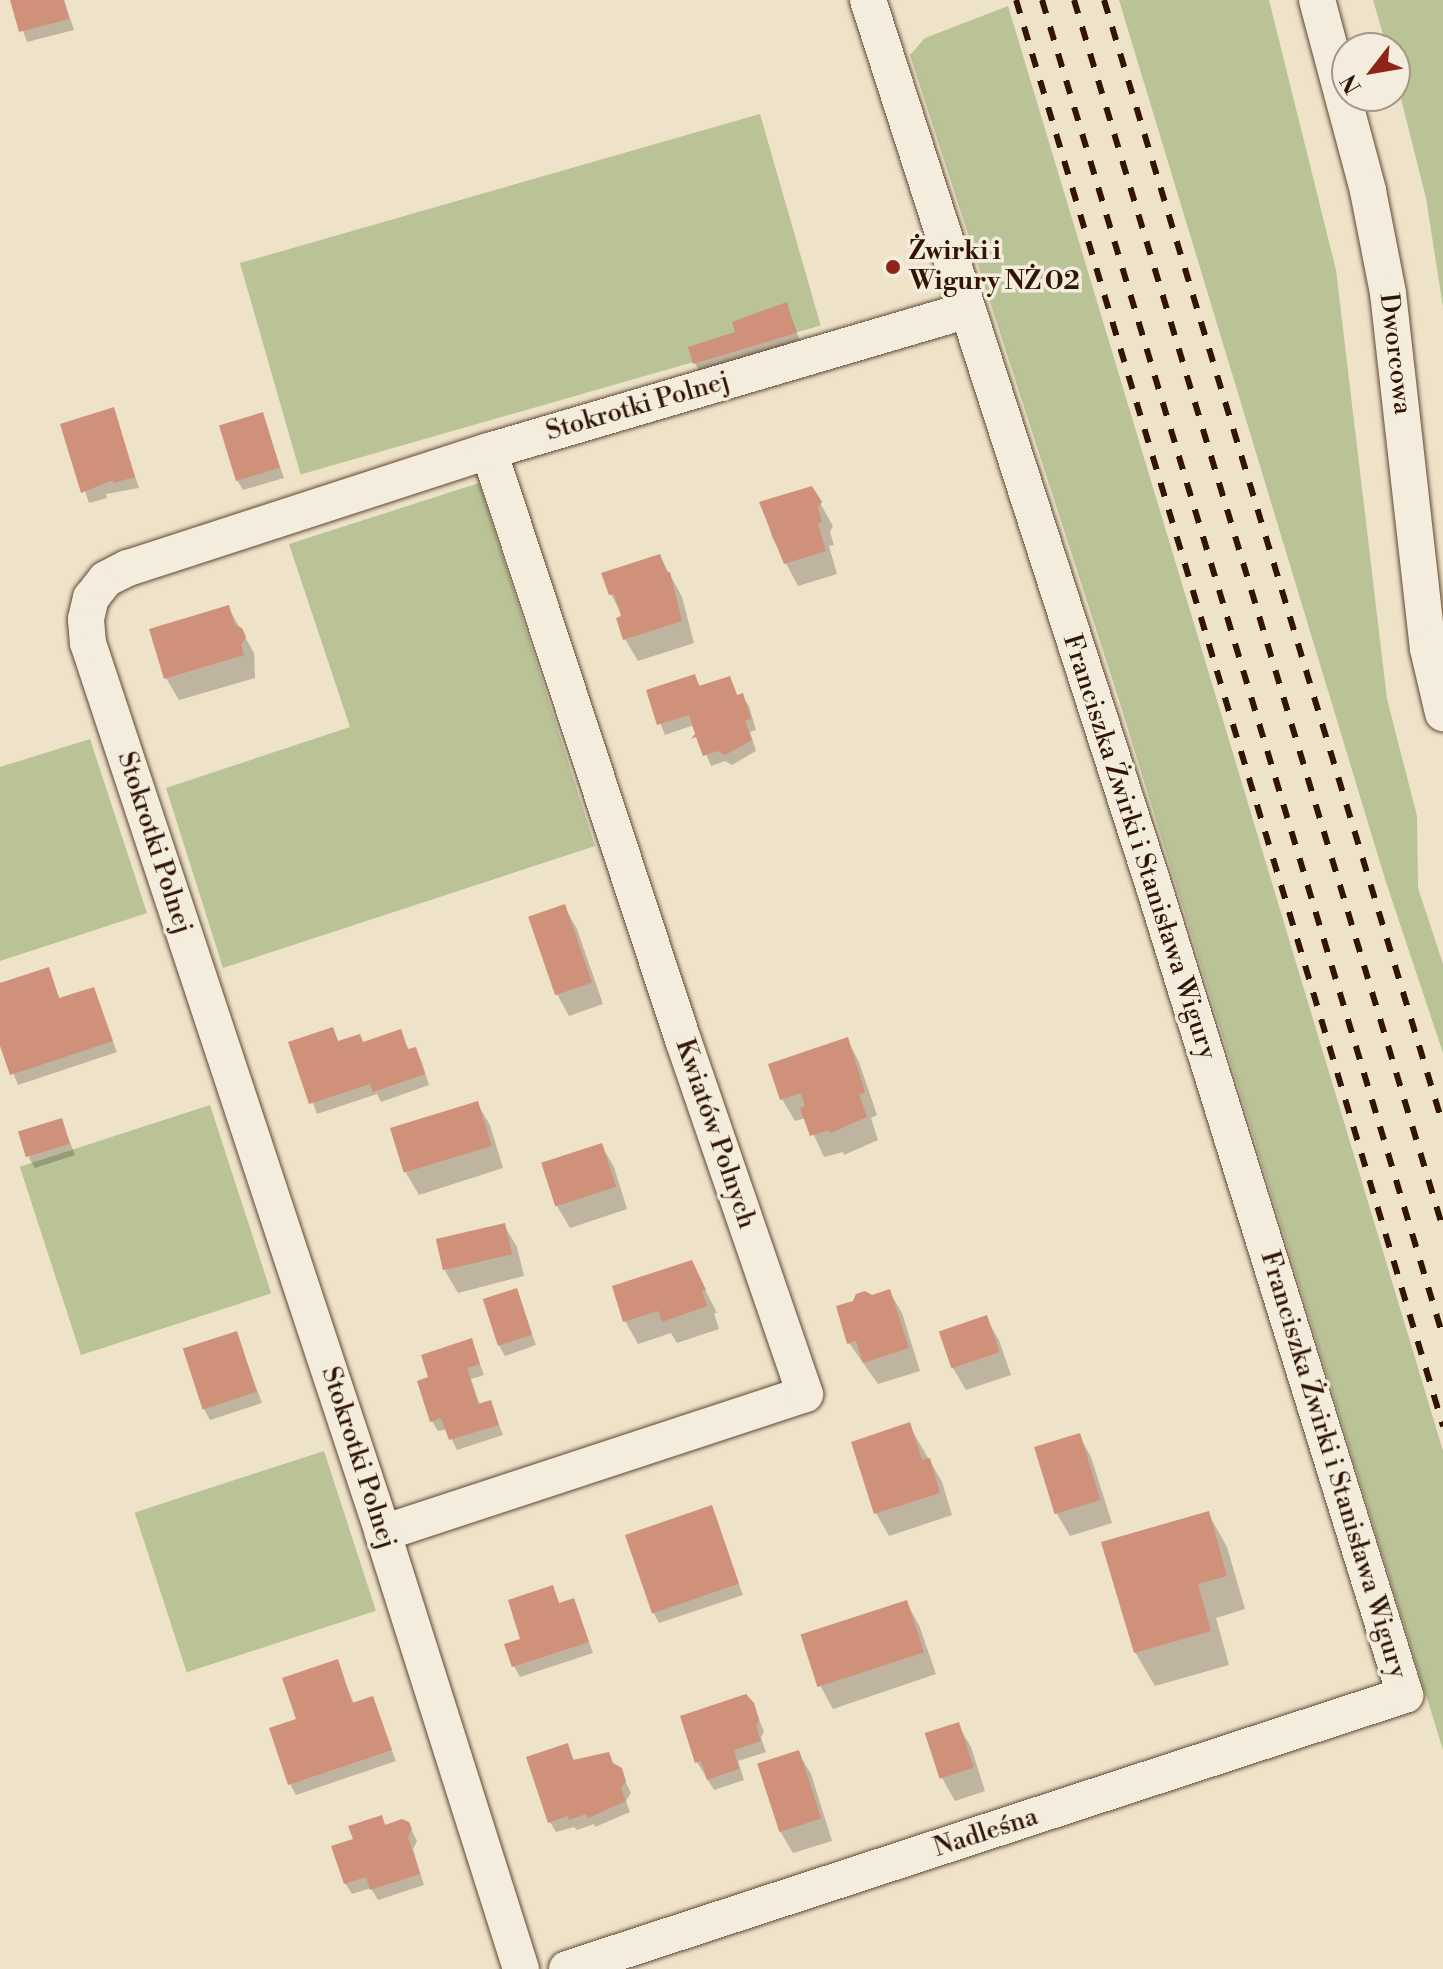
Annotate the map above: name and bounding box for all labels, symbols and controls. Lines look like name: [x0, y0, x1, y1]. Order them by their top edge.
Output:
north arrow: [1331, 32, 1411, 112]
text: N: [1336, 69, 1368, 98]
place label: Żwirki i Wigury NŻ 02: [909, 236, 1080, 298]
marker: Żwirki i Wigury NŻ 02: [884, 258, 902, 276]
street label: Dworcowa: [1372, 292, 1418, 416]
street label: Stokrotki Polnej: [543, 366, 733, 448]
street label: Franciszka Żwirki i Stanisława Wigury: [1055, 631, 1223, 1063]
street label: Stokrotki Polnej: [110, 748, 198, 938]
street label: Kwiatów Polnych: [668, 1035, 762, 1233]
street label: Franciszka Żwirki i Stanisława Wigury: [1253, 1248, 1413, 1682]
street label: Stokrotki Polnej: [314, 1363, 402, 1553]
street label: Nadleśna: [930, 1802, 1042, 1864]

